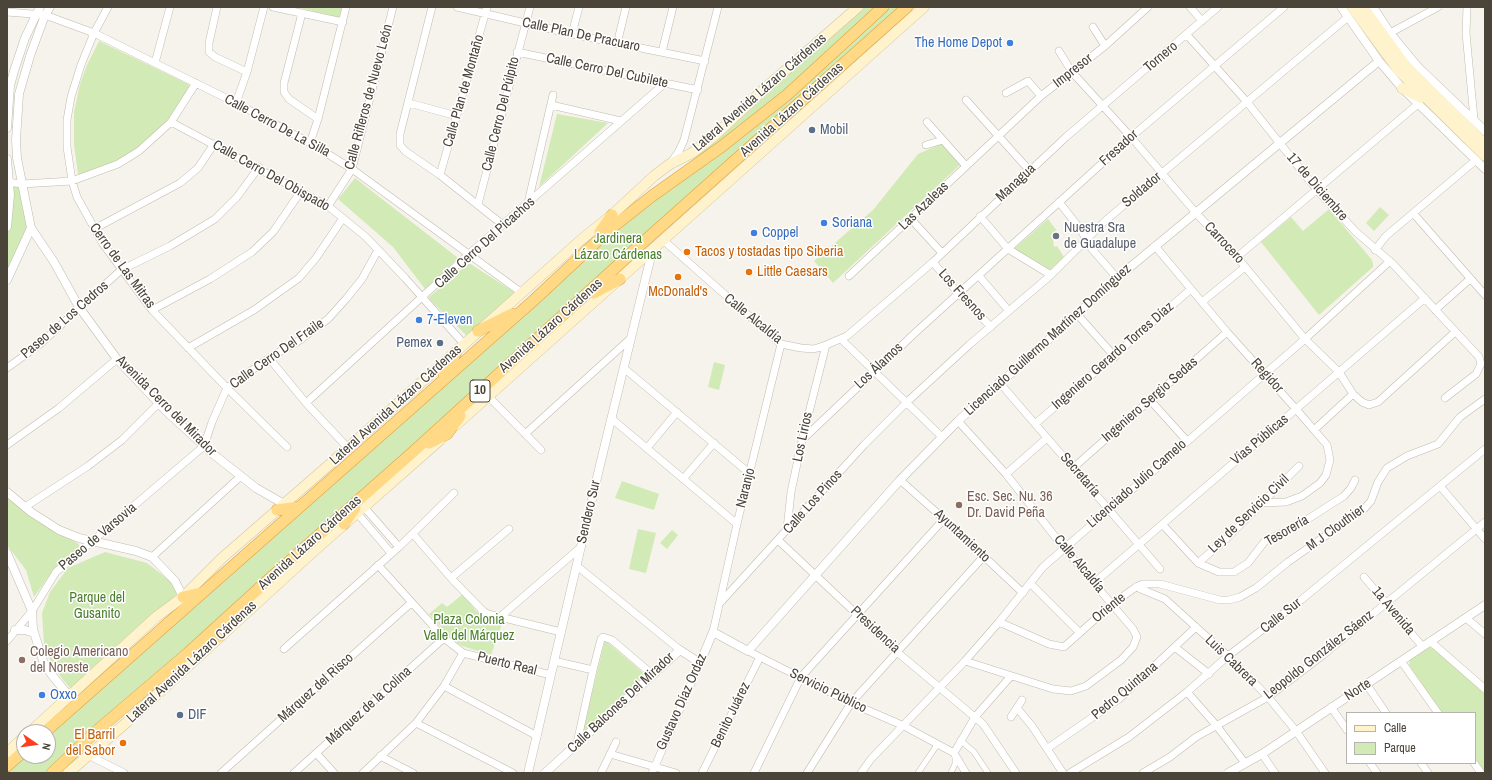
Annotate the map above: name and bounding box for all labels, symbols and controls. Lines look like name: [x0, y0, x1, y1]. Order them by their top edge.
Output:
street label: Calle Plan De Pracuaro: [521, 14, 641, 56]
street label: Calle Rifleros de Nuevo León: [341, 22, 397, 172]
street label: Lateral Avenida Lázaro Cárdenas: [690, 30, 830, 156]
street label: Calle Plan de Montaño: [440, 33, 488, 149]
place label: The Home Depot: [915, 35, 1002, 51]
marker: The Home Depot: [1005, 38, 1015, 48]
street label: Tornero: [1141, 38, 1181, 76]
street label: Calle Cerro Del Cubilete: [544, 50, 670, 92]
street label: Impresor: [1050, 50, 1096, 92]
street label: Calle Cerro Del Púlpito: [479, 55, 523, 173]
street label: Avenida Lázaro Cárdenas: [737, 59, 847, 161]
street label: Calle Cerro De La Silla: [221, 91, 333, 161]
place label: Mobil: [820, 122, 848, 138]
marker: Mobil: [807, 125, 817, 135]
street label: Fresador: [1096, 126, 1142, 170]
street label: Calle Cerro Del Obispado: [209, 137, 333, 215]
street label: 17 de Diciembre: [1283, 149, 1351, 225]
street label: Managua: [993, 161, 1039, 205]
street label: Soldador: [1119, 169, 1165, 211]
street label: Las Azaleas: [896, 178, 952, 234]
street label: Calle Cerro Del Picachos: [431, 194, 539, 292]
place label: Soriana: [832, 215, 872, 231]
marker: Soriana: [819, 218, 829, 228]
street label: Carrocero: [1200, 219, 1248, 267]
street label: Cerro de Las Mitras: [85, 220, 159, 312]
place label: Nuestra Sra de Guadalupe: [1064, 220, 1136, 252]
place label: Coppel: [762, 225, 798, 241]
marker: Coppel: [749, 228, 759, 238]
park label: Jardinera Lázaro Cárdenas: [574, 231, 662, 264]
marker: Nuestra Sra de Guadalupe: [1051, 231, 1061, 241]
place label: Tacos y tostadas tipo Siberia: [695, 244, 843, 260]
marker: Tacos y tostadas tipo Siberia: [682, 247, 692, 257]
street label: Licenciado Guillermo Martínez Domínguez: [961, 261, 1135, 419]
place label: Little Caesars: [757, 264, 828, 280]
street label: Los Fresnos: [935, 266, 989, 324]
marker: Little Caesars: [744, 267, 754, 277]
marker: McDonald's: [673, 272, 683, 282]
street label: Avenida Lázaro Cárdenas: [496, 275, 606, 377]
street label: Paseo de Los Cedros: [18, 277, 112, 363]
place label: McDonald's: [648, 284, 708, 300]
street label: Calle Alcaldía: [720, 290, 786, 348]
street label: Ingeniero Gerardo Torres Díaz: [1049, 299, 1177, 413]
place label: 7-Eleven: [427, 312, 472, 328]
street label: Calle Cerro Del Fraile: [227, 315, 327, 393]
marker: 7-Eleven: [414, 315, 424, 325]
place label: Pemex: [396, 335, 432, 351]
marker: Pemex: [435, 338, 445, 348]
street label: Los Álamos: [851, 339, 907, 393]
street label: Lateral Avenida Lázaro Cárdenas: [327, 341, 465, 469]
street label: Avenida Cerro del Mirador: [112, 352, 220, 460]
street label: Ingeniero Sergio Sedas: [1099, 354, 1201, 446]
street label: Regidor: [1247, 355, 1287, 397]
road number: 10: [470, 380, 490, 402]
street label: Los Lirios: [790, 411, 816, 463]
street label: Vías Públicas: [1228, 411, 1292, 469]
street label: Licenciado Julio Camelo: [1084, 436, 1190, 532]
street label: Secretaría: [1056, 450, 1104, 500]
street label: Naranjo: [733, 466, 759, 510]
street label: Calle Los Pinos: [780, 467, 846, 537]
street label: Ley de Servicio Civil: [1205, 471, 1293, 557]
street label: Sendero Sur: [574, 479, 604, 545]
place label: Esc. Sec. Nu. 36 Dr. David Peña: [967, 489, 1053, 522]
street label: Avenida Lázaro Cárdenas: [255, 492, 365, 594]
street label: Paseo de Varsovia: [56, 500, 140, 574]
marker: Esc. Sec. Nu. 36 Dr. David Peña: [954, 500, 964, 510]
street label: M J Clouthier: [1303, 501, 1369, 555]
street label: Ayuntamiento: [930, 506, 994, 566]
street label: Tesorería: [1262, 512, 1312, 550]
street label: Calle Alcaldía: [1050, 532, 1108, 596]
street label: 1a Avenida: [1368, 583, 1418, 639]
street label: Oriente: [1089, 589, 1129, 627]
park label: Parque del Gusanito: [69, 590, 125, 622]
street label: Calle Sur: [1257, 595, 1305, 637]
street label: Lateral Avenida Lázaro Cárdenas: [124, 597, 260, 727]
street label: Presidencia: [847, 603, 903, 657]
street label: Leopoldo González Sáenz: [1261, 607, 1377, 703]
park label: Plaza Colonia Valle del Márquez: [423, 612, 515, 644]
street label: Luis Cabrera: [1201, 632, 1261, 690]
place label: Colegio Americano del Noreste: [30, 644, 128, 676]
street label: Puerto Real: [476, 649, 538, 679]
street label: Calle Balcones Del Mirador: [564, 649, 678, 757]
street label: Márquez del Risco: [275, 650, 357, 726]
street label: Gustavo Díaz Ordaz: [653, 651, 711, 753]
marker: Colegio Americano del Noreste: [17, 655, 27, 665]
street label: Pedro Quintana: [1089, 659, 1161, 723]
street label: Márquez de la Colina: [323, 663, 415, 749]
street label: Servicio Público: [787, 665, 869, 717]
street label: Norte: [1342, 675, 1374, 705]
street label: Benito Juárez: [708, 679, 754, 751]
place label: Oxxo: [50, 687, 77, 703]
marker: Oxxo: [37, 690, 47, 700]
place label: DIF: [188, 707, 206, 723]
marker: DIF: [175, 710, 185, 720]
legend: [1346, 712, 1476, 764]
text: Calle: [1384, 720, 1406, 736]
north arrow: [16, 724, 56, 764]
place label: El Barril del Sabor: [66, 727, 115, 760]
marker: El Barril del Sabor: [118, 738, 128, 748]
text: Parque: [1384, 740, 1416, 756]
text: N: [39, 742, 54, 751]

